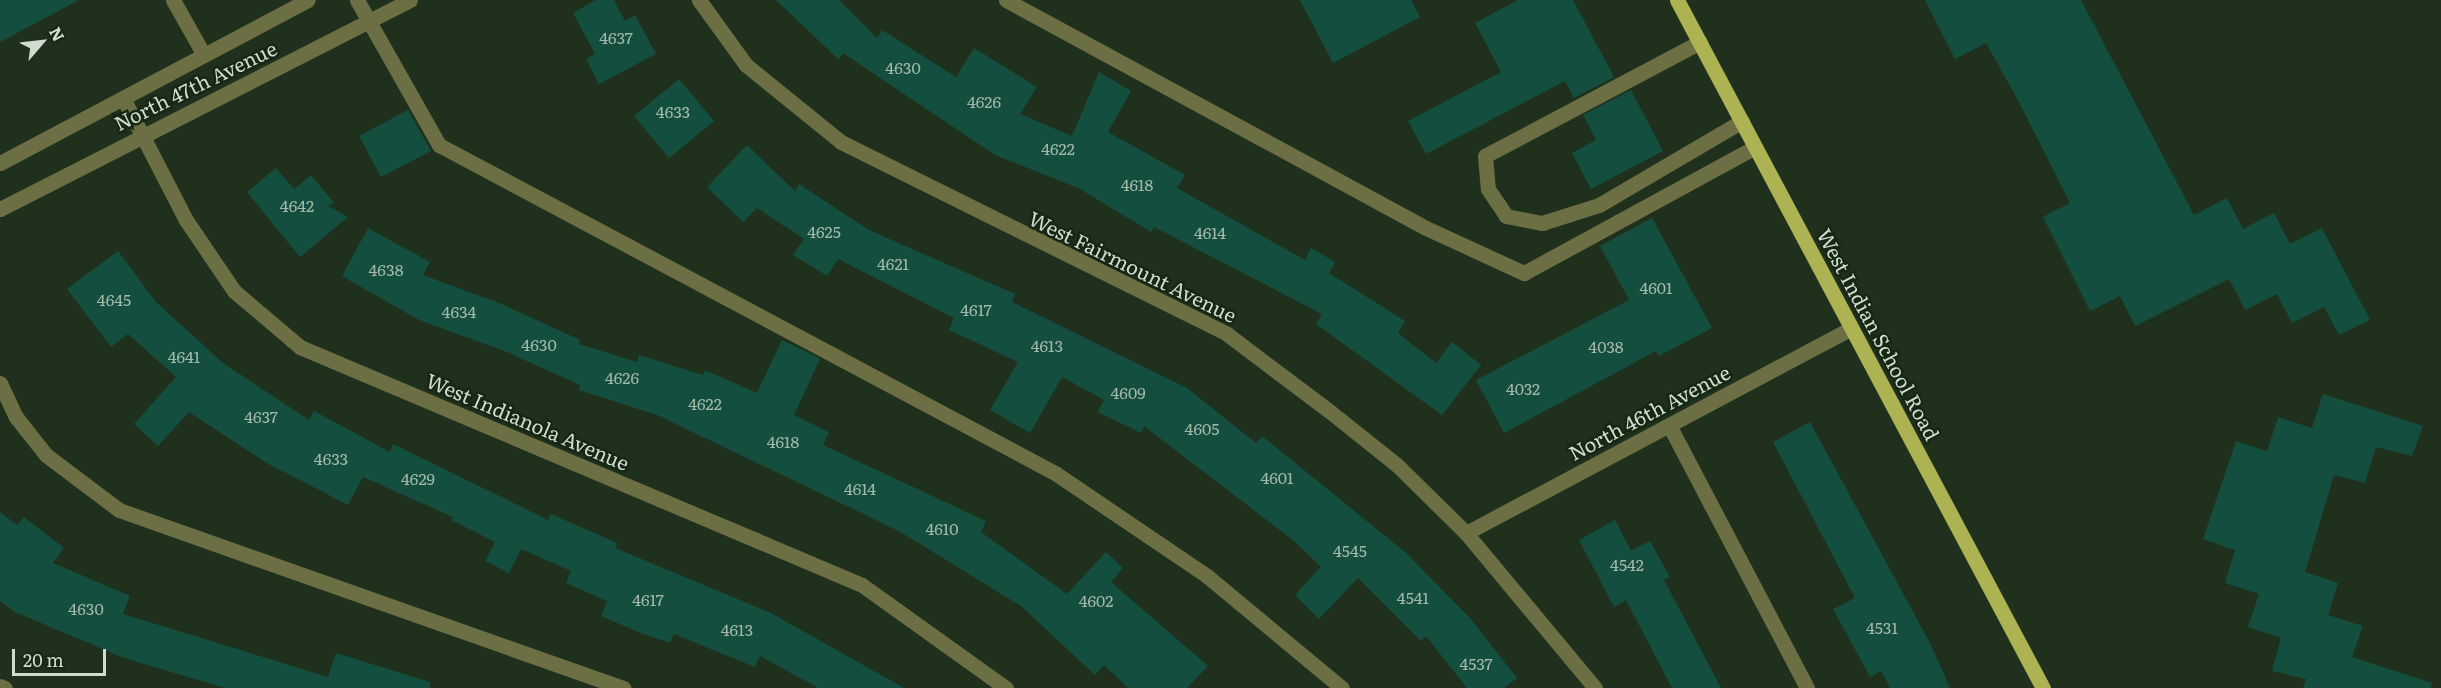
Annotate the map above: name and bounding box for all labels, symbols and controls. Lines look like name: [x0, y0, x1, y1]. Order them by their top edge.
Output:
north arrow: [12, 12, 72, 72]
text: N: [44, 22, 72, 45]
house number: 4637: [599, 27, 633, 47]
street label: North 47th Avenue: [110, 35, 280, 135]
house number: 4630: [885, 57, 921, 77]
house number: 4626: [967, 91, 1001, 111]
house number: 4633: [656, 101, 690, 121]
house number: 4622: [1041, 138, 1075, 158]
house number: 4618: [1121, 174, 1153, 194]
house number: 4642: [280, 195, 314, 215]
street label: West Fairmount Avenue: [1025, 205, 1241, 327]
house number: 4625: [807, 221, 841, 241]
house number: 4614: [1194, 222, 1226, 242]
street label: West Indian School Road: [1813, 224, 1945, 444]
house number: 4621: [877, 253, 909, 273]
house number: 4638: [369, 259, 403, 279]
house number: 4601: [1639, 277, 1673, 297]
house number: 4645: [97, 289, 131, 309]
house number: 4617: [960, 299, 992, 319]
house number: 4634: [442, 301, 476, 321]
house number: 4630: [521, 334, 557, 354]
house number: 4613: [1031, 335, 1063, 355]
house number: 4038: [1588, 336, 1624, 356]
house number: 4641: [168, 346, 200, 366]
street label: North 46th Avenue: [1564, 359, 1734, 465]
street label: West Indianola Avenue: [423, 367, 633, 475]
house number: 4626: [605, 367, 639, 387]
house number: 4032: [1506, 378, 1540, 398]
house number: 4609: [1110, 382, 1146, 402]
house number: 4622: [688, 393, 722, 413]
house number: 4637: [244, 406, 278, 426]
house number: 4605: [1185, 418, 1219, 438]
house number: 4618: [767, 431, 799, 451]
house number: 4633: [314, 448, 348, 468]
house number: 4601: [1260, 467, 1294, 487]
house number: 4629: [401, 468, 435, 488]
house number: 4614: [844, 478, 876, 498]
house number: 4610: [925, 518, 959, 538]
house number: 4545: [1333, 540, 1367, 560]
house number: 4542: [1610, 554, 1644, 574]
house number: 4541: [1397, 587, 1429, 607]
house number: 4617: [632, 589, 664, 609]
house number: 4602: [1079, 590, 1113, 610]
house number: 4630: [68, 598, 104, 618]
house number: 4531: [1866, 617, 1898, 637]
house number: 4613: [721, 619, 753, 639]
scale bar: [15, 637, 110, 675]
text: 20 m: [23, 646, 64, 673]
house number: 4537: [1459, 653, 1493, 673]

